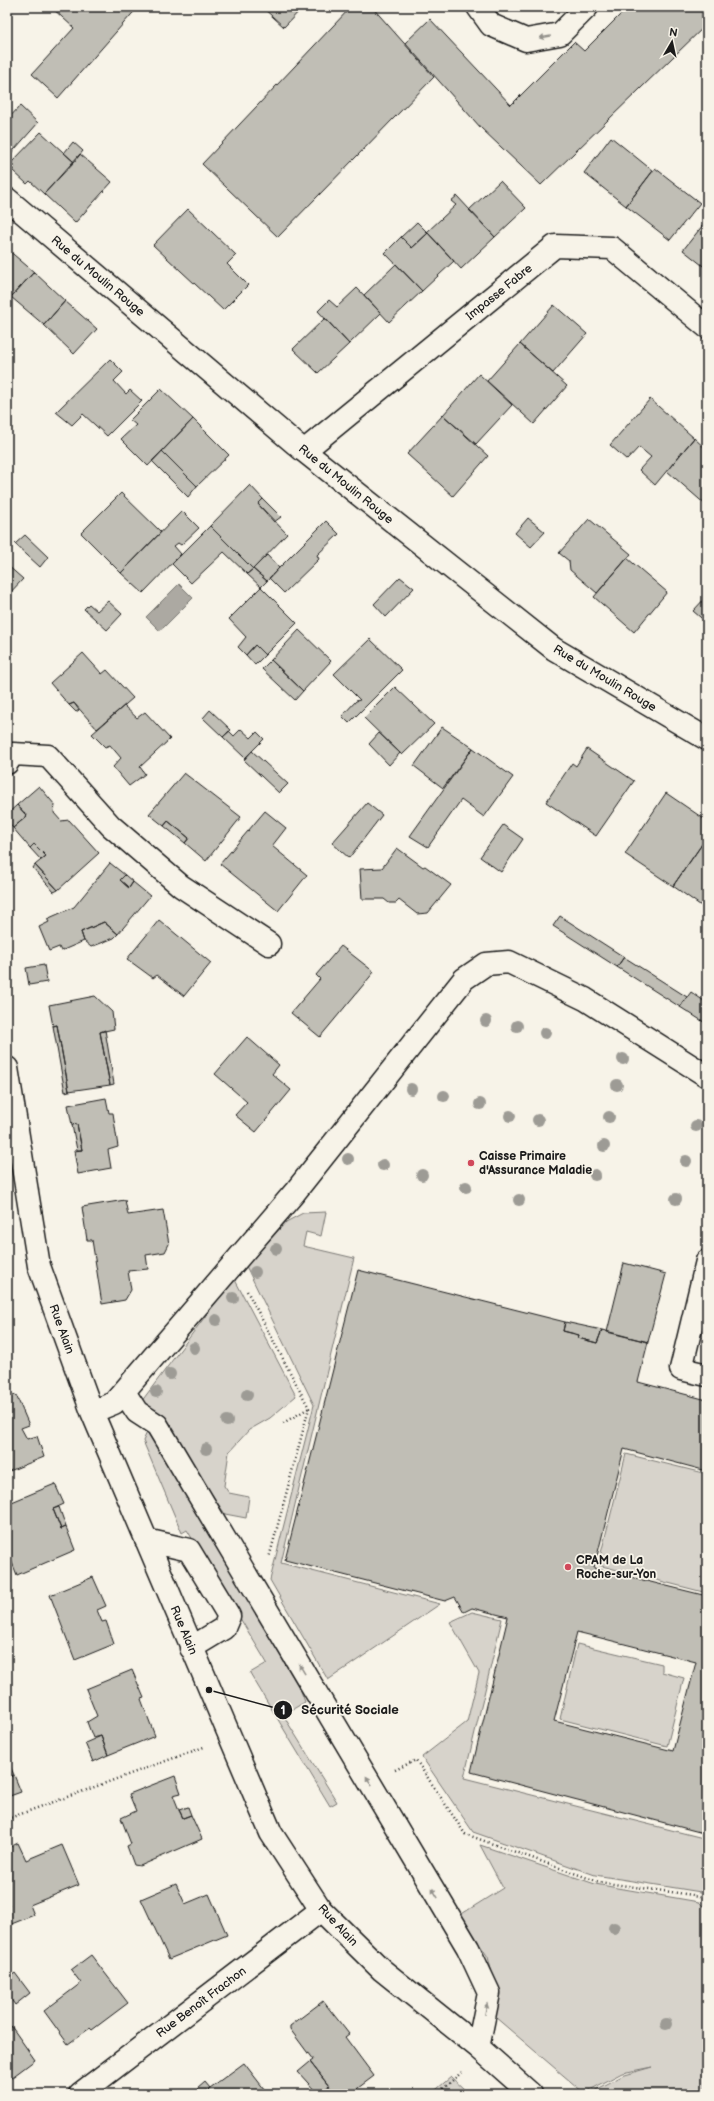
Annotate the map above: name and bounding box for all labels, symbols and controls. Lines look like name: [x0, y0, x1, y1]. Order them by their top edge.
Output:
north arrow: [652, 22, 692, 62]
text: N: [668, 26, 679, 40]
one-way arrow: [539, 34, 551, 40]
street label: Rue du Moulin Rouge: [48, 233, 148, 320]
street label: Impasse Fabre: [463, 261, 536, 324]
street label: Rue du Moulin Rouge: [295, 442, 396, 527]
street label: Rue du Moulin Rouge: [550, 642, 659, 715]
place label: Caisse Primaire d'Assurance Maladie: [479, 1149, 592, 1178]
marker: Caisse Primaire d'Assurance Maladie: [466, 1158, 476, 1168]
street label: Rue Alain: [46, 1302, 78, 1356]
place label: CPAM de La Roche-sur-Yon: [576, 1553, 657, 1582]
marker: CPAM de La Roche-sur-Yon: [563, 1562, 573, 1572]
street label: Rue Alain: [167, 1603, 201, 1657]
one-way arrow: [299, 1663, 306, 1675]
callout: Sécurité Sociale: [273, 1697, 407, 1722]
text: Sécurité Sociale: [301, 1702, 399, 1718]
text: 1: [280, 1703, 286, 1718]
one-way arrow: [365, 1775, 372, 1787]
one-way arrow: [431, 1887, 438, 1899]
street label: Rue Alain: [314, 1901, 361, 1950]
street label: Rue Benoît Frachon: [153, 1964, 249, 2041]
one-way arrow: [483, 2003, 489, 2015]

